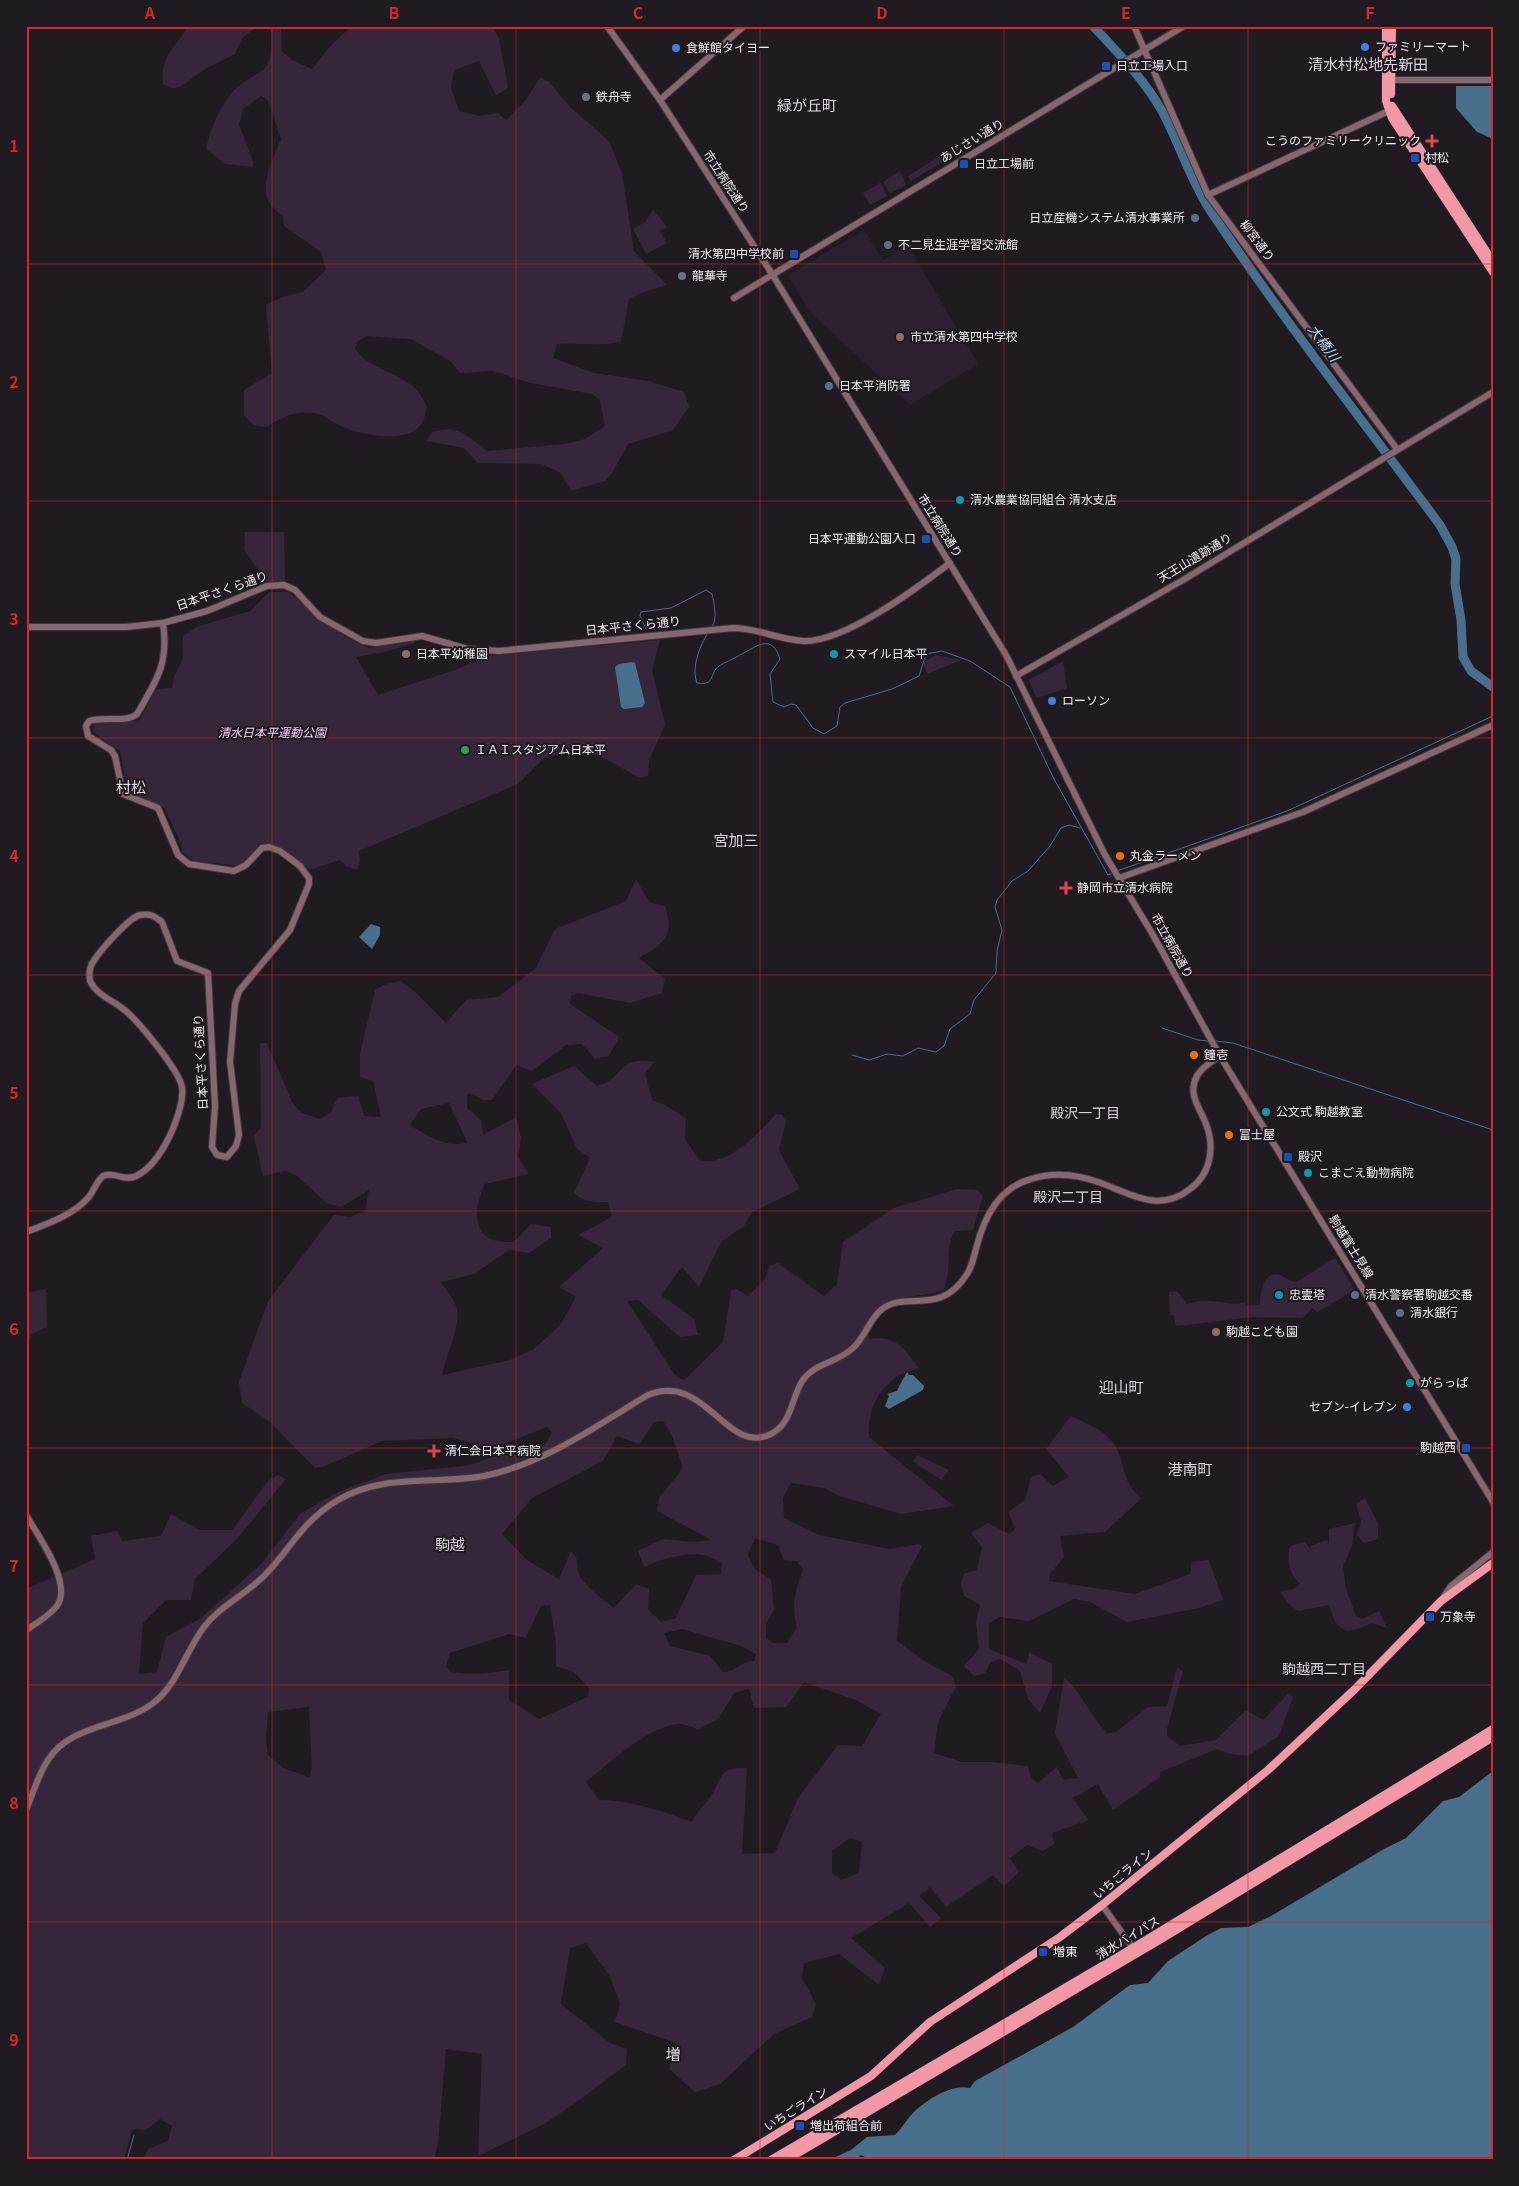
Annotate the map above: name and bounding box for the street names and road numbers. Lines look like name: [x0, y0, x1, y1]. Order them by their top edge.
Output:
street label: あじさい通り: [936, 114, 1006, 166]
street label: 市立病院通り: [701, 146, 754, 216]
street label: 柳宮通り: [1237, 216, 1279, 264]
street label: 市立病院通り: [915, 490, 968, 560]
street label: 天王山遺跡通り: [1154, 528, 1235, 586]
street label: 日本平さくら通り: [173, 566, 270, 613]
street label: 日本平さくら通り: [584, 611, 681, 638]
street label: 市立病院通り: [1148, 910, 1198, 981]
street label: 日本平さくら通り: [189, 1014, 211, 1110]
street label: 駒越富士見線: [1326, 1211, 1379, 1281]
street label: いちごライン: [1089, 1844, 1155, 1902]
street label: 清水バイパス: [1092, 1911, 1162, 1962]
street label: いちごライン: [760, 2081, 830, 2134]

